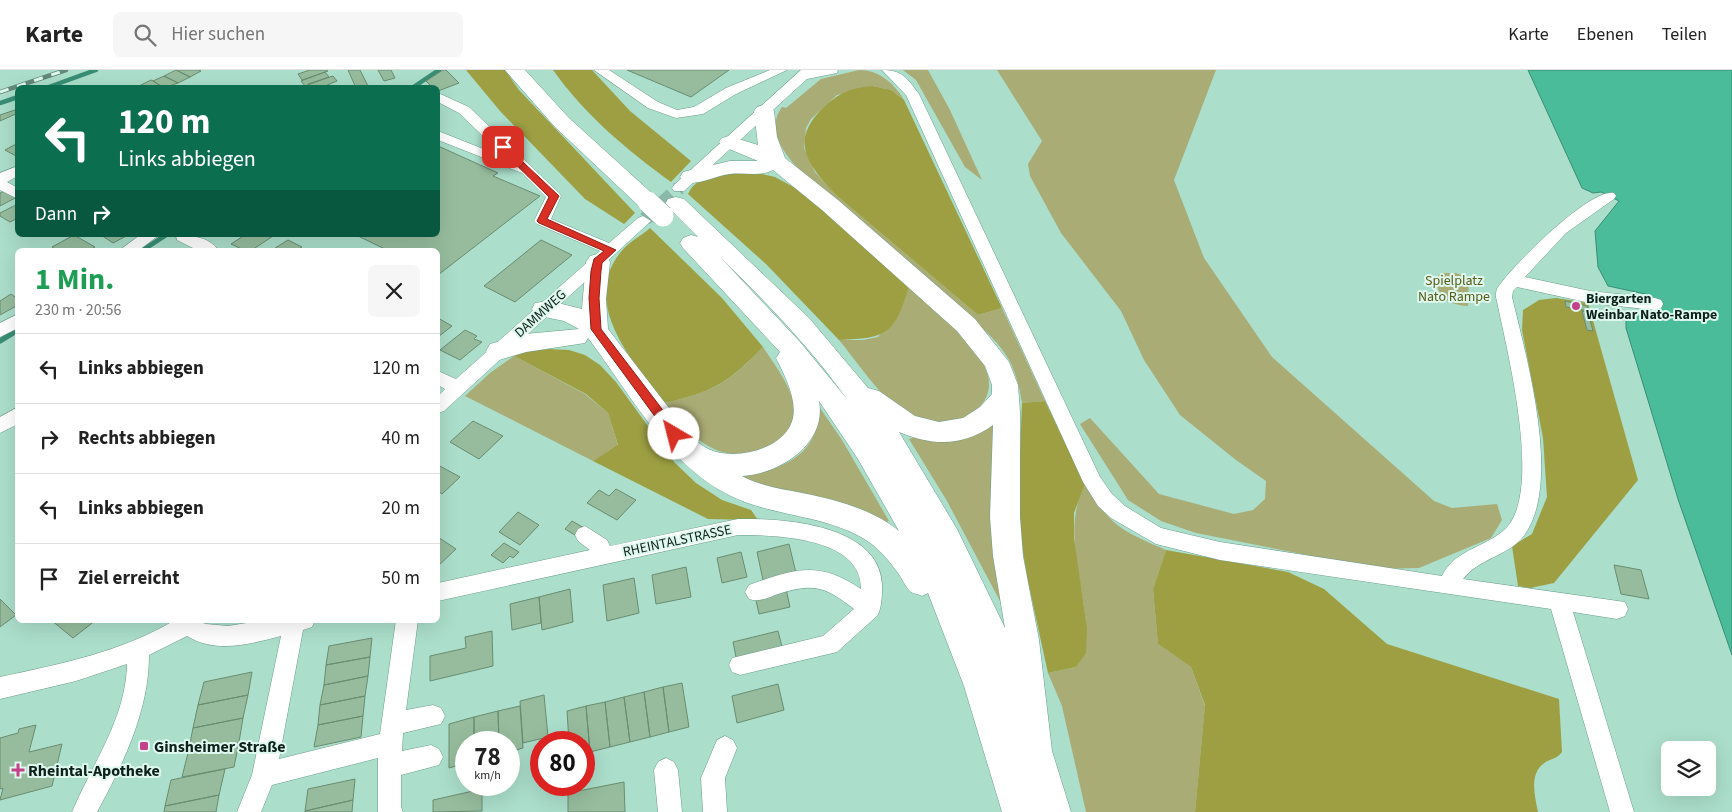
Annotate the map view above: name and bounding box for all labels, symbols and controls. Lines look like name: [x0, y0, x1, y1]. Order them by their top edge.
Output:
search box: [113, 12, 463, 57]
text: Karte: [25, 17, 83, 52]
icon: search: [131, 21, 159, 49]
text: Hier suchen: [171, 21, 265, 48]
text: Karte: [1508, 22, 1549, 47]
text: Ebenen: [1577, 22, 1634, 47]
text: Teilen: [1662, 22, 1707, 47]
text: 120 m: [118, 97, 210, 147]
icon: left: [35, 105, 100, 170]
pin: [482, 126, 524, 168]
icon: arrive: [489, 133, 517, 161]
text: Links abbiegen: [118, 143, 256, 175]
icon: right: [87, 200, 115, 228]
text: Dann: [35, 201, 77, 228]
text: 1 Min.: [35, 258, 114, 301]
button: close: [368, 265, 420, 317]
park label: Spielplatz Nato Rampe: [1418, 271, 1490, 307]
street label: DAMMWEG: [510, 285, 571, 342]
place label: Biergarten Weinbar Nato-Rampe: [1586, 289, 1717, 325]
text: 230 m · 20:56: [35, 299, 122, 321]
marker: Biergarten Weinbar Nato-Rampe: [1570, 300, 1582, 312]
icon: left: [35, 355, 63, 383]
text: Links abbiegen: [78, 355, 204, 382]
text: 120 m: [372, 355, 420, 382]
position arrow: [647, 407, 699, 459]
icon: right: [35, 425, 63, 453]
text: Rechts abbiegen: [78, 425, 216, 452]
text: 40 m: [382, 425, 420, 452]
icon: left: [35, 495, 63, 523]
text: Links abbiegen: [78, 495, 204, 522]
text: 20 m: [382, 495, 420, 522]
street label: RHEINTALSTRASSE: [621, 520, 733, 562]
icon: arrive: [35, 565, 63, 593]
text: Ziel erreicht: [78, 565, 179, 592]
text: 50 m: [382, 565, 420, 592]
speed limit sign: 80: [530, 731, 595, 796]
place label: Ginsheimer Straße: [154, 736, 286, 758]
text: 78: [474, 739, 501, 775]
marker: Ginsheimer Straße: [138, 740, 150, 752]
map controls: [1661, 741, 1716, 796]
button: layers: [1661, 741, 1716, 796]
place label: Rheintal-Apotheke: [28, 760, 160, 782]
marker: Rheintal-Apotheke: [12, 764, 24, 776]
text: km/h: [474, 767, 501, 784]

